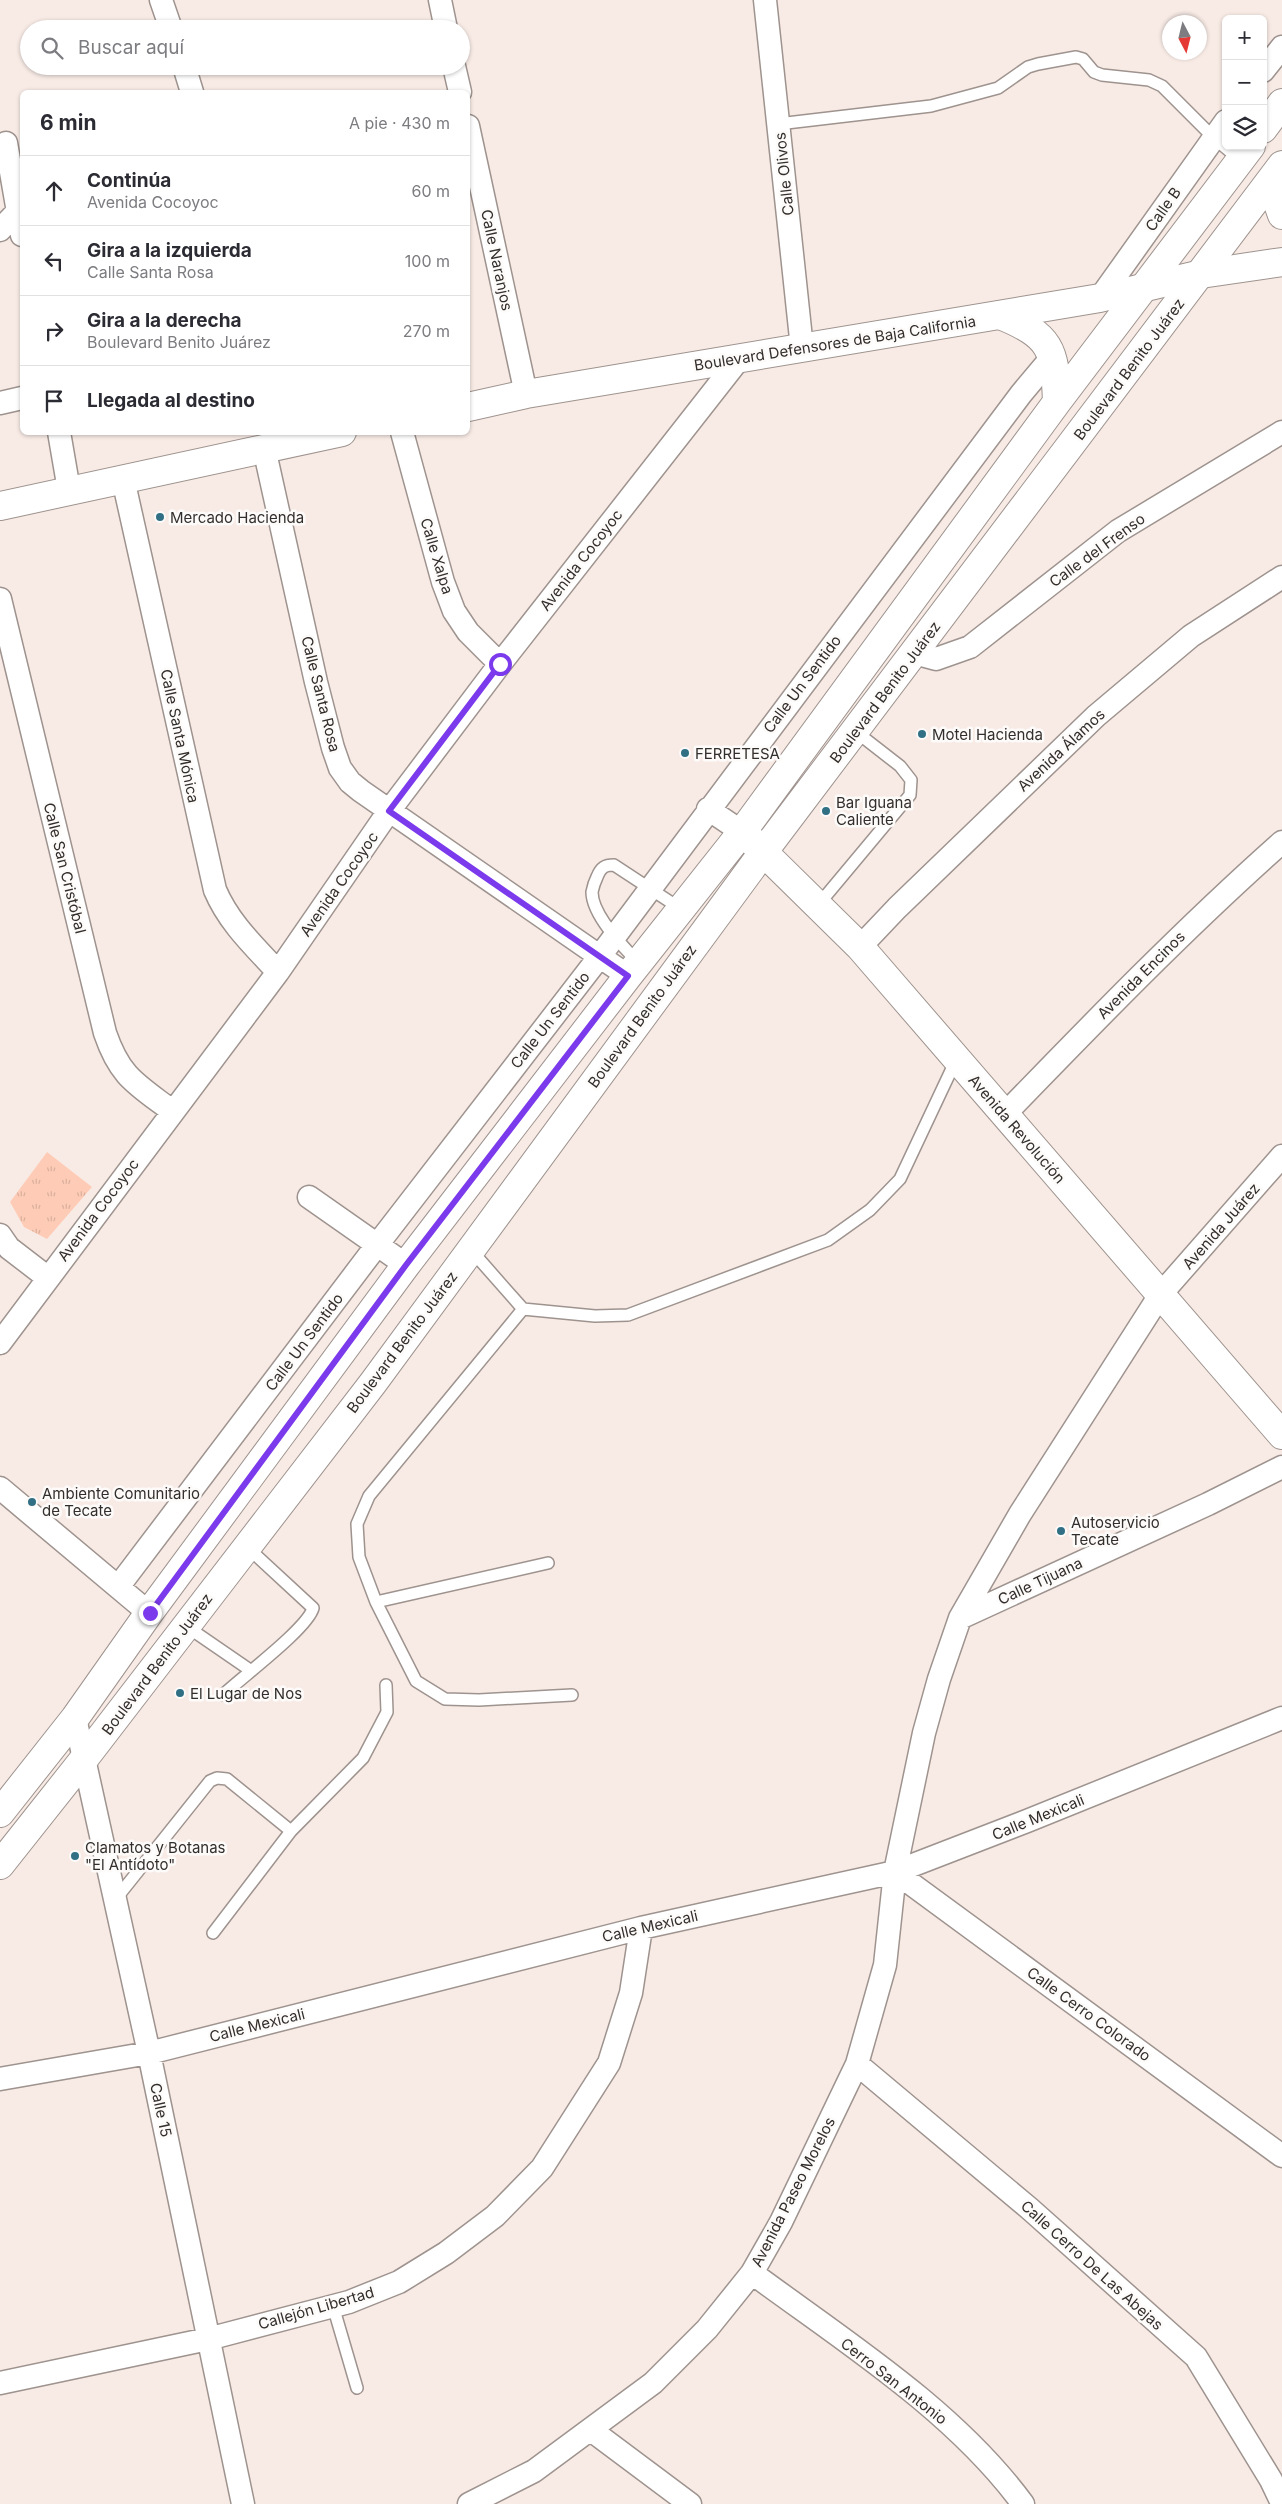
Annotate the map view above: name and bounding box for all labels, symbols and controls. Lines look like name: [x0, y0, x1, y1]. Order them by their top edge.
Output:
north arrow: [1162, 15, 1207, 60]
map controls: [1222, 15, 1267, 150]
button: +: [1222, 15, 1267, 60]
search box: [20, 20, 470, 75]
icon: search: [38, 34, 66, 62]
text: Buscar aquí: [78, 36, 184, 59]
button: −: [1222, 60, 1267, 105]
button: layers: [1222, 105, 1267, 150]
text: 6 min: [40, 110, 97, 135]
text: A pie · 430 m: [349, 113, 450, 133]
street label: Calle Olivos: [770, 131, 798, 216]
text: Continúa: [87, 169, 171, 192]
icon: ahead: [40, 177, 68, 205]
text: 60 m: [411, 181, 450, 201]
street label: Calle B: [1141, 183, 1185, 235]
text: Avenida Cocoyoc: [87, 192, 219, 212]
street label: Calle Naranjos: [477, 208, 517, 312]
text: Gira a la izquierda: [87, 239, 252, 262]
icon: left: [40, 247, 68, 275]
text: 100 m: [405, 251, 450, 271]
text: Calle Santa Rosa: [87, 262, 214, 282]
street label: Boulevard Benito Juárez: [1070, 294, 1188, 444]
text: Gira a la derecha: [87, 309, 242, 332]
street label: Boulevard Defensores de Baja California: [693, 311, 977, 375]
icon: right: [40, 317, 68, 345]
text: 270 m: [403, 321, 450, 341]
text: Boulevard Benito Juárez: [87, 332, 271, 352]
icon: arrive: [40, 387, 68, 415]
text: Llegada al destino: [87, 389, 255, 412]
street label: Avenida Cocoyoc: [536, 506, 626, 614]
place label: Mercado Hacienda: [170, 508, 304, 527]
street label: Calle del Frenso: [1045, 509, 1149, 591]
marker: Mercado Hacienda: [154, 511, 166, 523]
street label: Calle Xalpa: [416, 516, 458, 596]
street label: Boulevard Benito Juárez: [826, 617, 944, 767]
street label: Calle Un Sentido: [759, 631, 845, 737]
street label: Calle Santa Rosa: [297, 634, 345, 754]
route start: [489, 653, 512, 676]
street label: Calle Santa Mónica: [157, 667, 203, 805]
street label: Avenida Álamos: [1013, 704, 1109, 795]
place label: Motel Hacienda: [932, 725, 1043, 744]
marker: Motel Hacienda: [916, 728, 928, 740]
place label: FERRETESA: [695, 744, 780, 763]
marker: FERRETESA: [679, 747, 691, 759]
place label: Bar Iguana Caliente: [836, 793, 912, 829]
street label: Calle San Cristóbal: [40, 801, 90, 935]
marker: Bar Iguana Caliente: [820, 805, 832, 817]
street label: Avenida Cocoyoc: [296, 828, 382, 940]
street label: Avenida Encinos: [1093, 927, 1189, 1023]
street label: Boulevard Benito Juárez: [584, 941, 700, 1091]
street label: Calle Un Sentido: [506, 968, 594, 1072]
street label: Avenida Revolución: [965, 1071, 1069, 1187]
street label: Avenida Cocoyoc: [53, 1155, 143, 1265]
street label: Avenida Juárez: [1178, 1179, 1264, 1273]
street label: Boulevard Benito Juárez: [343, 1267, 461, 1417]
street label: Calle Un Sentido: [261, 1289, 347, 1395]
place label: Ambiente Comunitario de Tecate: [42, 1484, 200, 1520]
marker: Ambiente Comunitario de Tecate: [26, 1496, 38, 1508]
place label: Autoservicio Tecate: [1071, 1513, 1160, 1549]
marker: Autoservicio Tecate: [1055, 1525, 1067, 1537]
street label: Calle Tijuana: [995, 1553, 1085, 1609]
street label: Boulevard Benito Juárez: [98, 1589, 216, 1739]
route end: [139, 1602, 162, 1625]
place label: El Lugar de Nos: [190, 1684, 302, 1703]
marker: El Lugar de Nos: [174, 1687, 186, 1699]
street label: Calle Mexicali: [989, 1790, 1087, 1844]
place label: Clamatos y Botanas "El Antídoto": [85, 1838, 226, 1874]
marker: Clamatos y Botanas "El Antídoto": [69, 1850, 81, 1862]
street label: Calle Mexicali: [600, 1906, 700, 1946]
street label: Calle Cerro Colorado: [1023, 1963, 1155, 2065]
street label: Calle Mexicali: [207, 2004, 307, 2046]
street label: Calle 15: [146, 2081, 176, 2139]
street label: Avenida Paseo Morelos: [747, 2114, 839, 2270]
street label: Calle Cerro De Las Abejas: [1017, 2196, 1167, 2334]
street label: Callejón Libertad: [256, 2282, 376, 2334]
street label: Cerro San Antonio: [837, 2334, 951, 2428]

